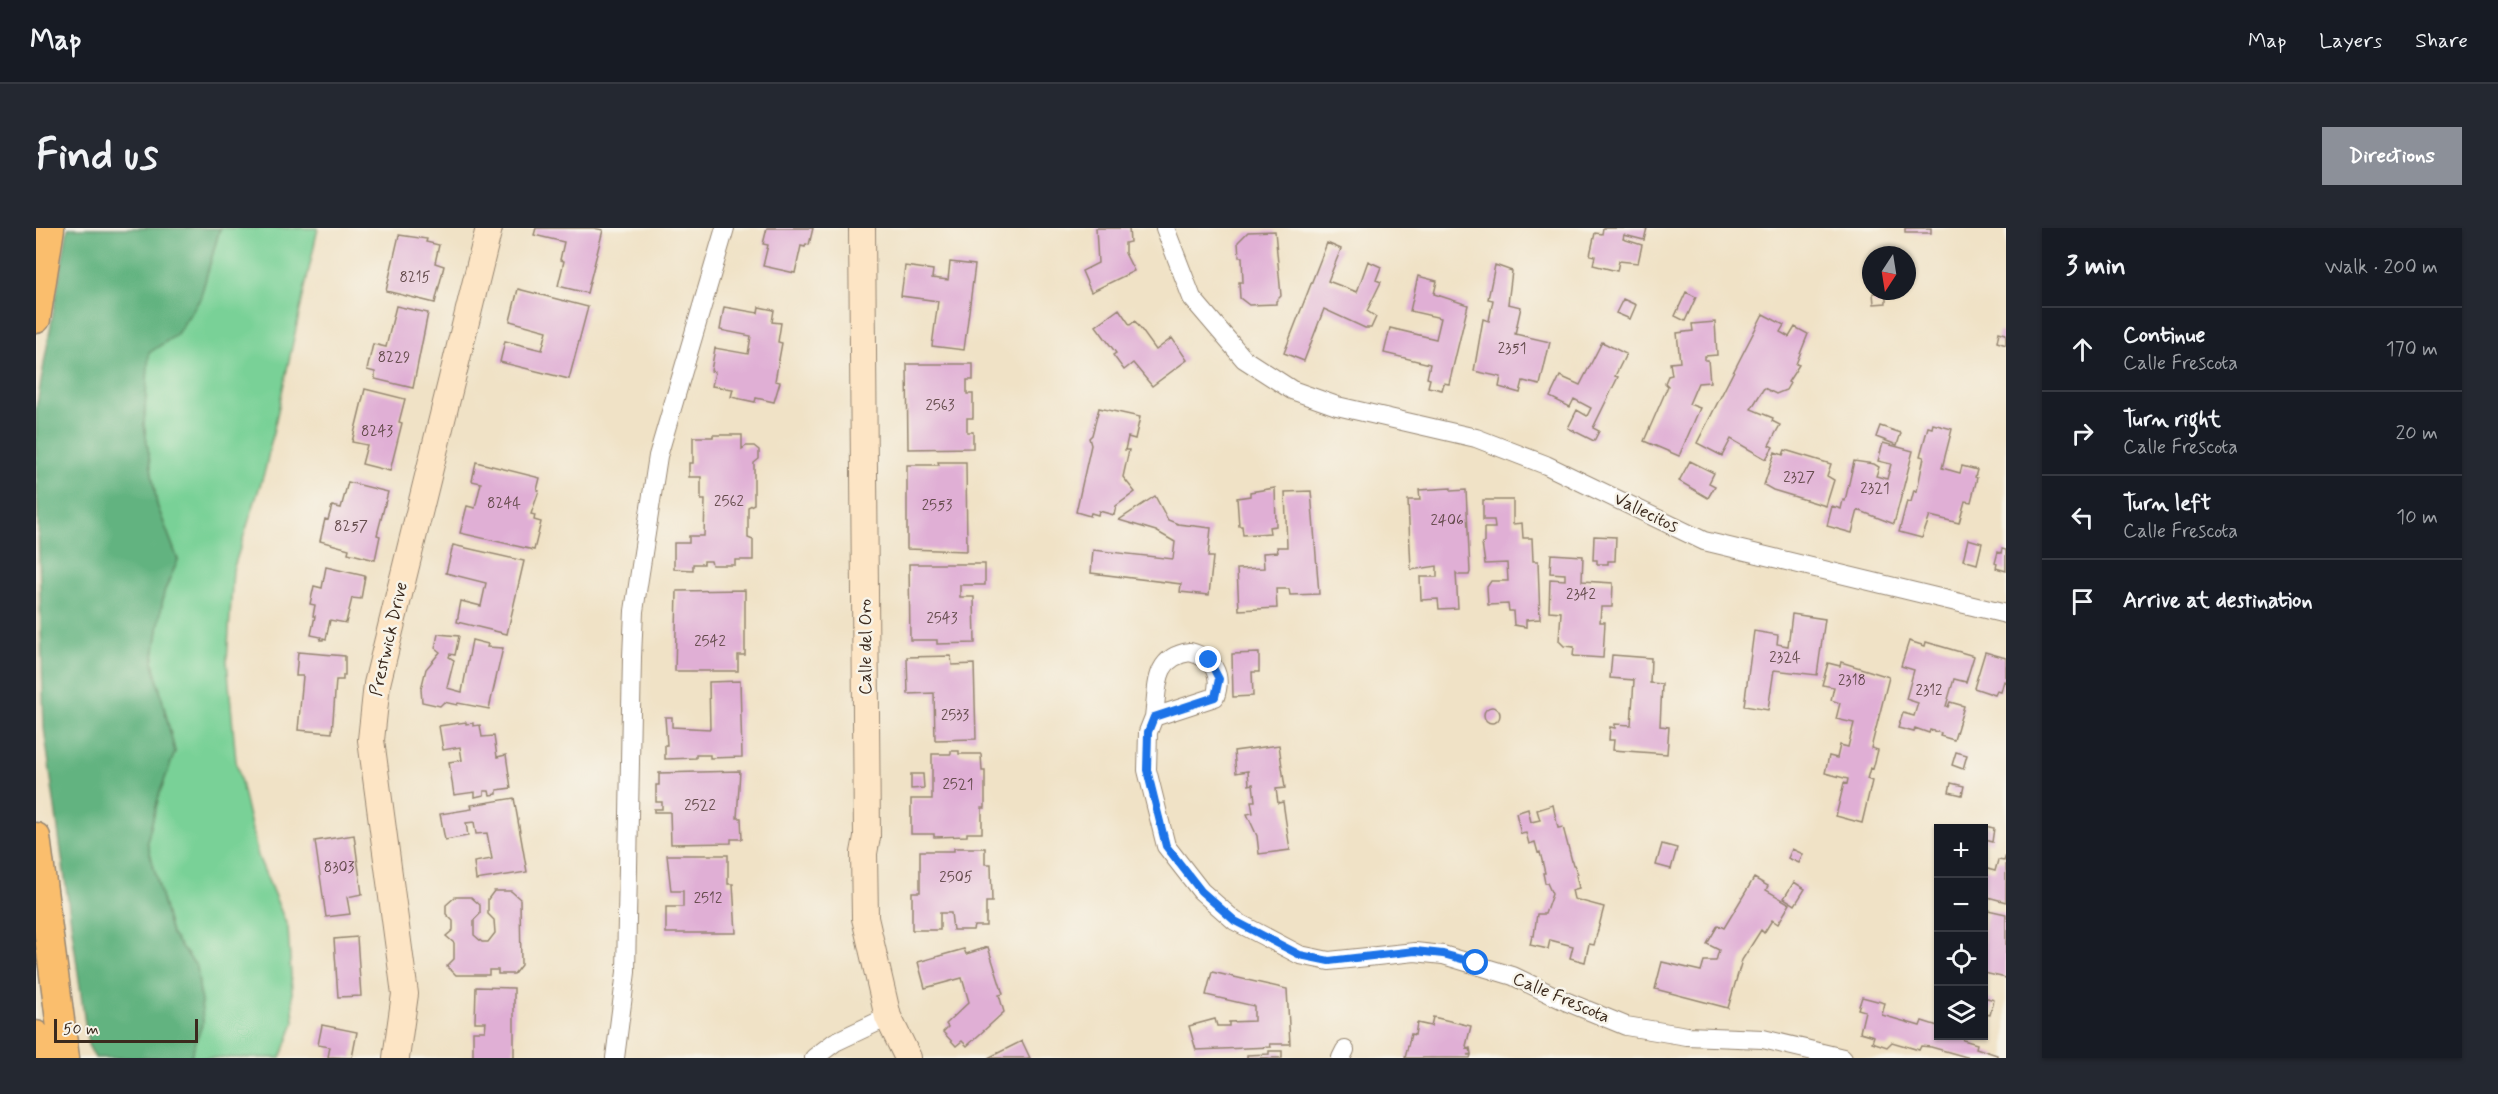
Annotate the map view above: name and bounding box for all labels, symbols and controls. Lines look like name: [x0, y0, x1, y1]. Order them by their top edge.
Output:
text: Map: [30, 23, 81, 60]
text: Map: [2248, 27, 2286, 55]
text: Layers: [2319, 27, 2382, 55]
text: Share: [2415, 27, 2468, 55]
button: Directions: [2322, 127, 2462, 185]
text: Find us: [36, 129, 158, 184]
north arrow: [1862, 246, 1916, 300]
text: 3 min: [2066, 250, 2126, 284]
text: Walk · 200 m: [2325, 254, 2438, 281]
house number: 8215: [399, 268, 431, 288]
text: Continue: [2123, 322, 2205, 350]
icon: ahead: [2066, 333, 2099, 366]
text: 170 m: [2386, 336, 2438, 363]
house number: 2351: [1498, 339, 1526, 359]
house number: 8229: [378, 348, 410, 368]
text: Calle Frescota: [2123, 350, 2238, 377]
house number: 2563: [925, 396, 955, 416]
text: Turn right: [2123, 406, 2221, 434]
icon: right: [2066, 417, 2099, 450]
text: 20 m: [2395, 420, 2438, 447]
house number: 8243: [361, 422, 393, 442]
text: Calle Frescota: [2123, 434, 2238, 461]
house number: 2327: [1783, 468, 1815, 488]
house number: 2321: [1860, 479, 1890, 499]
street label: Vallecitos: [1610, 487, 1682, 539]
text: Turn left: [2123, 490, 2211, 518]
house number: 2562: [714, 492, 744, 512]
house number: 8244: [487, 494, 521, 514]
house number: 2553: [922, 496, 952, 516]
icon: left: [2066, 501, 2099, 534]
text: 10 m: [2396, 504, 2438, 531]
house number: 2406: [1430, 511, 1464, 531]
house number: 8257: [334, 517, 368, 537]
text: Calle Frescota: [2123, 518, 2238, 545]
street label: Prestwick Drive: [364, 580, 414, 698]
house number: 2342: [1566, 585, 1596, 605]
icon: arrive: [2066, 585, 2099, 618]
text: Arrive at destination: [2123, 587, 2313, 615]
street label: Calle del Oro: [854, 599, 878, 695]
house number: 2543: [927, 609, 958, 629]
house number: 2542: [694, 632, 726, 652]
route end: [1195, 646, 1221, 672]
house number: 2324: [1769, 648, 1801, 668]
house number: 2318: [1838, 671, 1866, 691]
house number: 2312: [1916, 681, 1942, 701]
house number: 2533: [941, 706, 969, 726]
house number: 2521: [943, 775, 974, 795]
house number: 2522: [684, 796, 716, 816]
map controls: [1934, 824, 1988, 1040]
button: +: [1934, 824, 1988, 878]
house number: 8303: [324, 858, 355, 878]
house number: 2505: [939, 868, 973, 888]
button: −: [1934, 878, 1988, 932]
house number: 2512: [694, 889, 722, 909]
button: locate: [1934, 932, 1988, 986]
route start: [1462, 949, 1488, 975]
street label: Calle Frescota: [1509, 967, 1613, 1029]
button: layers: [1934, 986, 1988, 1040]
scale bar: [54, 1016, 198, 1044]
text: 50 m: [63, 1019, 99, 1040]

